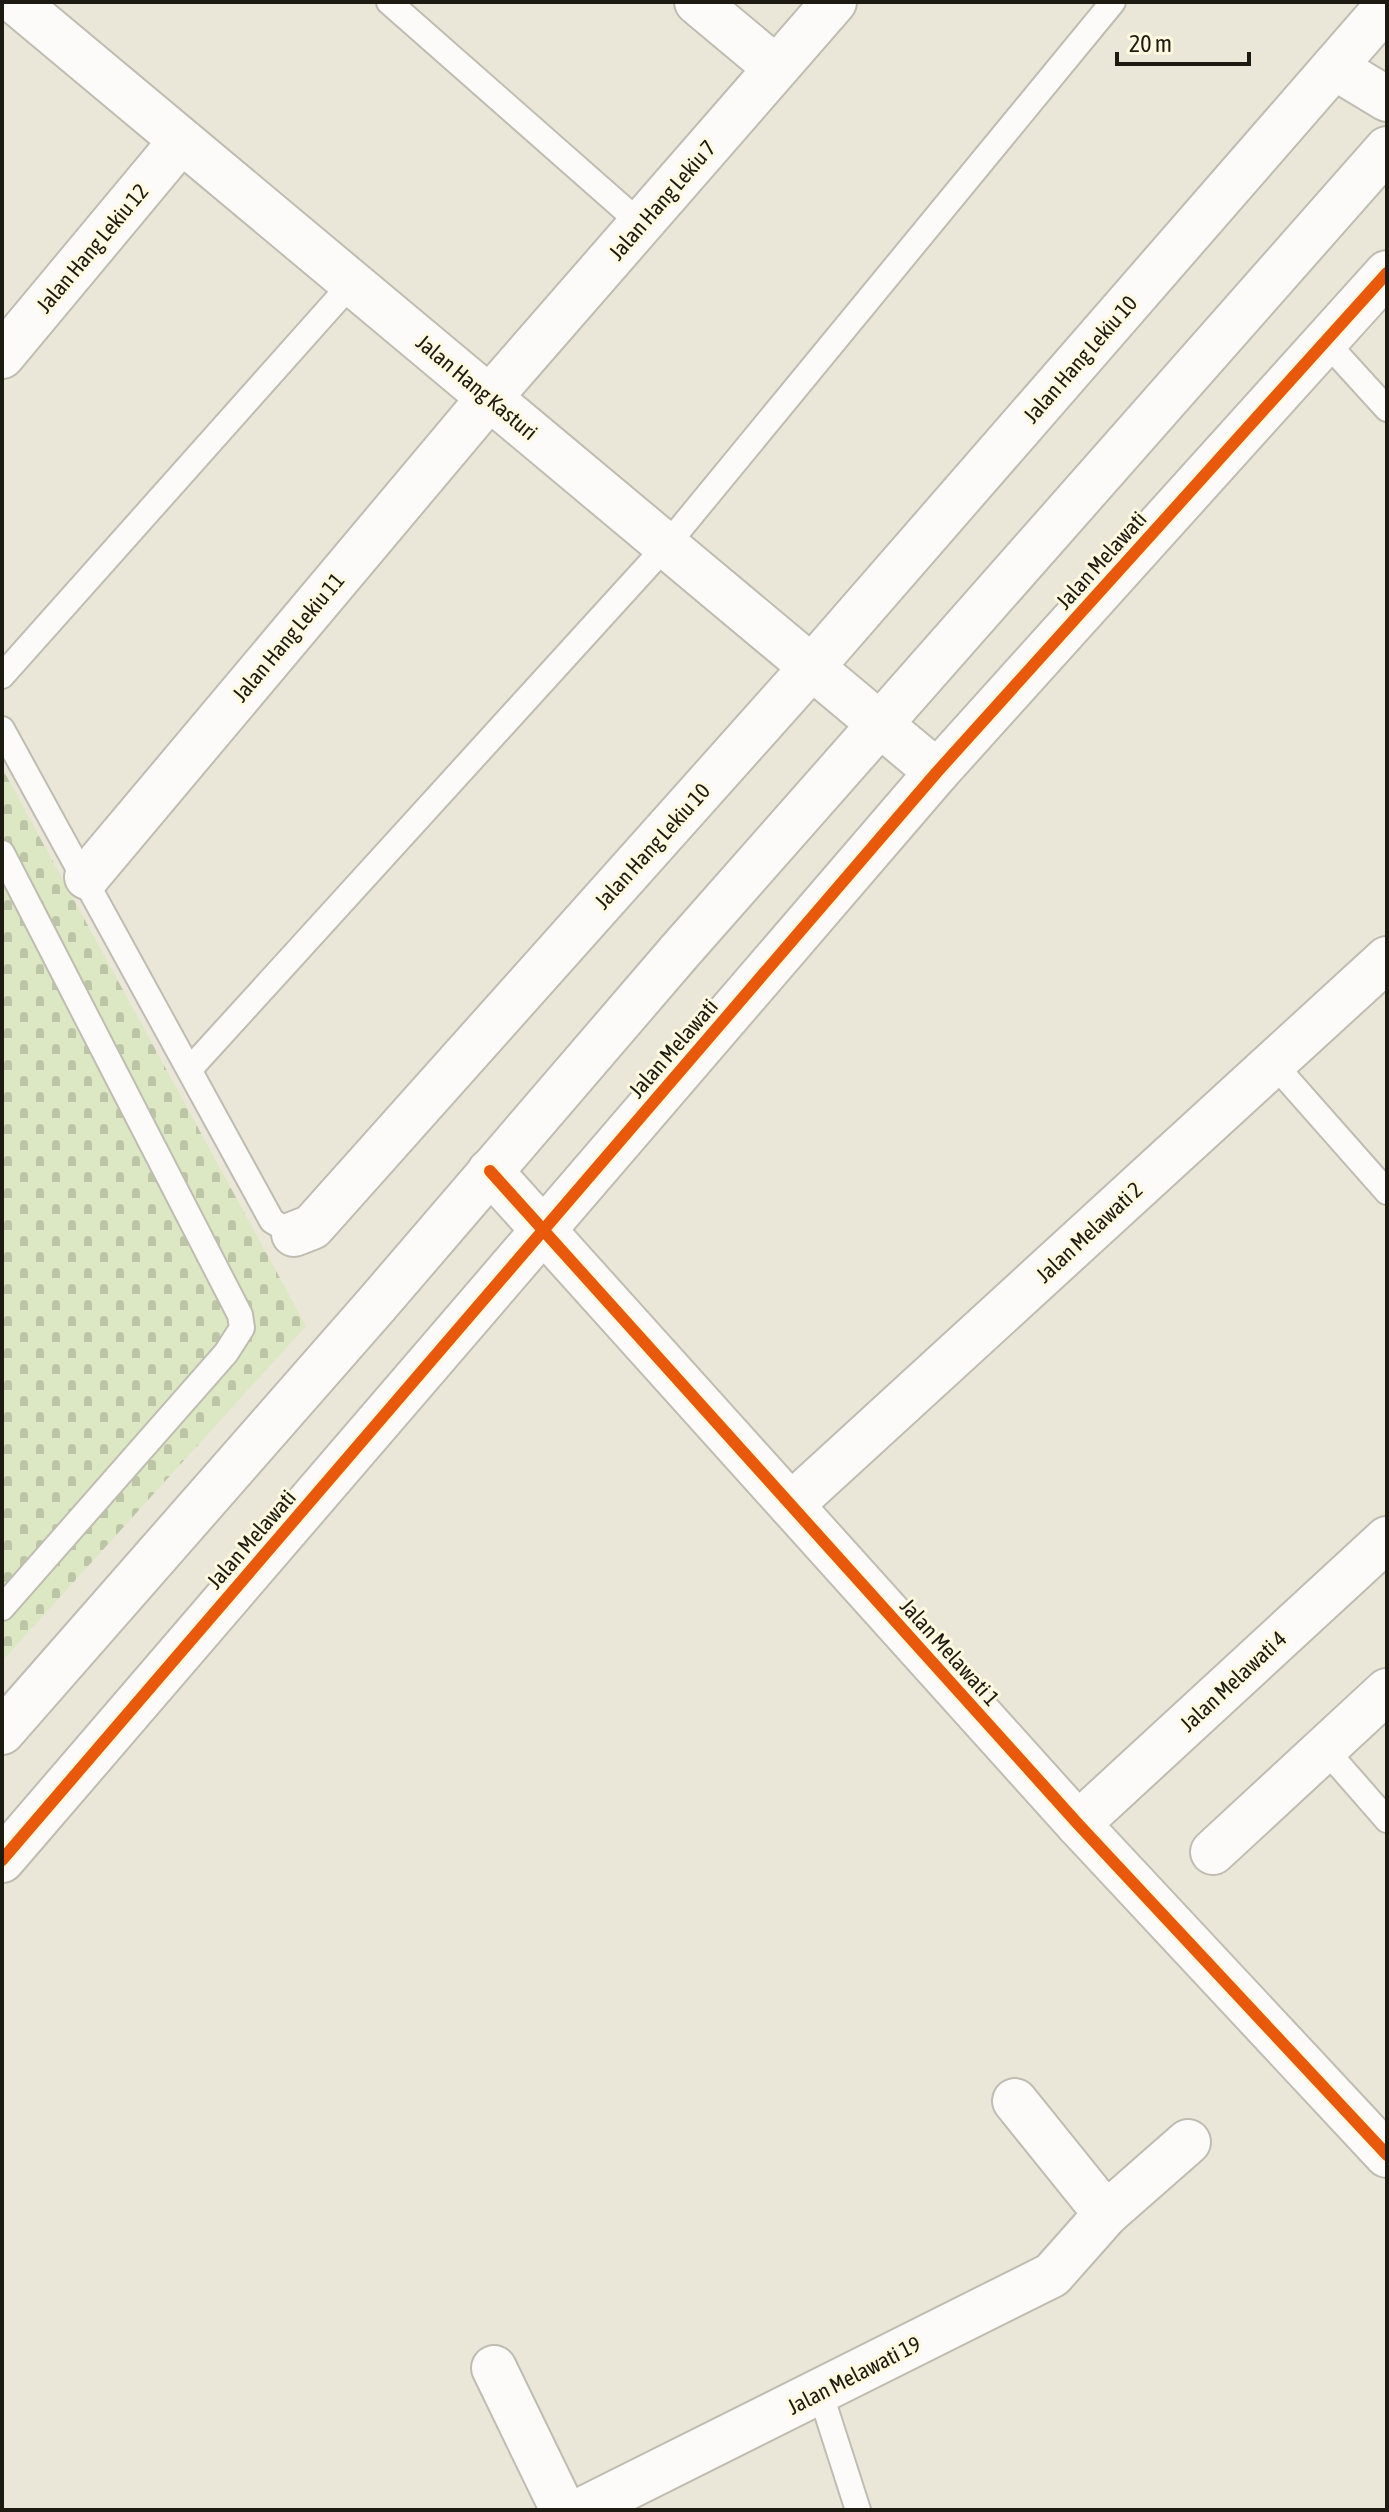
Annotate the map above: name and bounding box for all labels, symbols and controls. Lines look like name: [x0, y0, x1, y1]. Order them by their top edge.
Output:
scale bar: [1117, 16, 1249, 66]
text: 20 m: [1129, 30, 1172, 57]
street label: Jalan Hang Lekiu 7: [603, 135, 721, 265]
street label: Jalan Hang Lekiu 12: [31, 178, 153, 318]
street label: Jalan Hang Lekiu 10: [1018, 290, 1142, 428]
street label: Jalan Hang Kasturi: [411, 329, 543, 445]
street label: Jalan Melawati: [1050, 506, 1152, 614]
street label: Jalan Hang Lekiu 11: [227, 567, 349, 707]
street label: Jalan Hang Lekiu 10: [589, 778, 715, 914]
street label: Jalan Melawati: [623, 993, 723, 1103]
street label: Jalan Melawati 2: [1031, 1176, 1147, 1288]
street label: Jalan Melawati: [201, 1484, 301, 1594]
street label: Jalan Melawati 1: [895, 1593, 1005, 1711]
street label: Jalan Melawati 4: [1175, 1625, 1291, 1737]
street label: Jalan Melawati 19: [783, 2330, 925, 2420]

